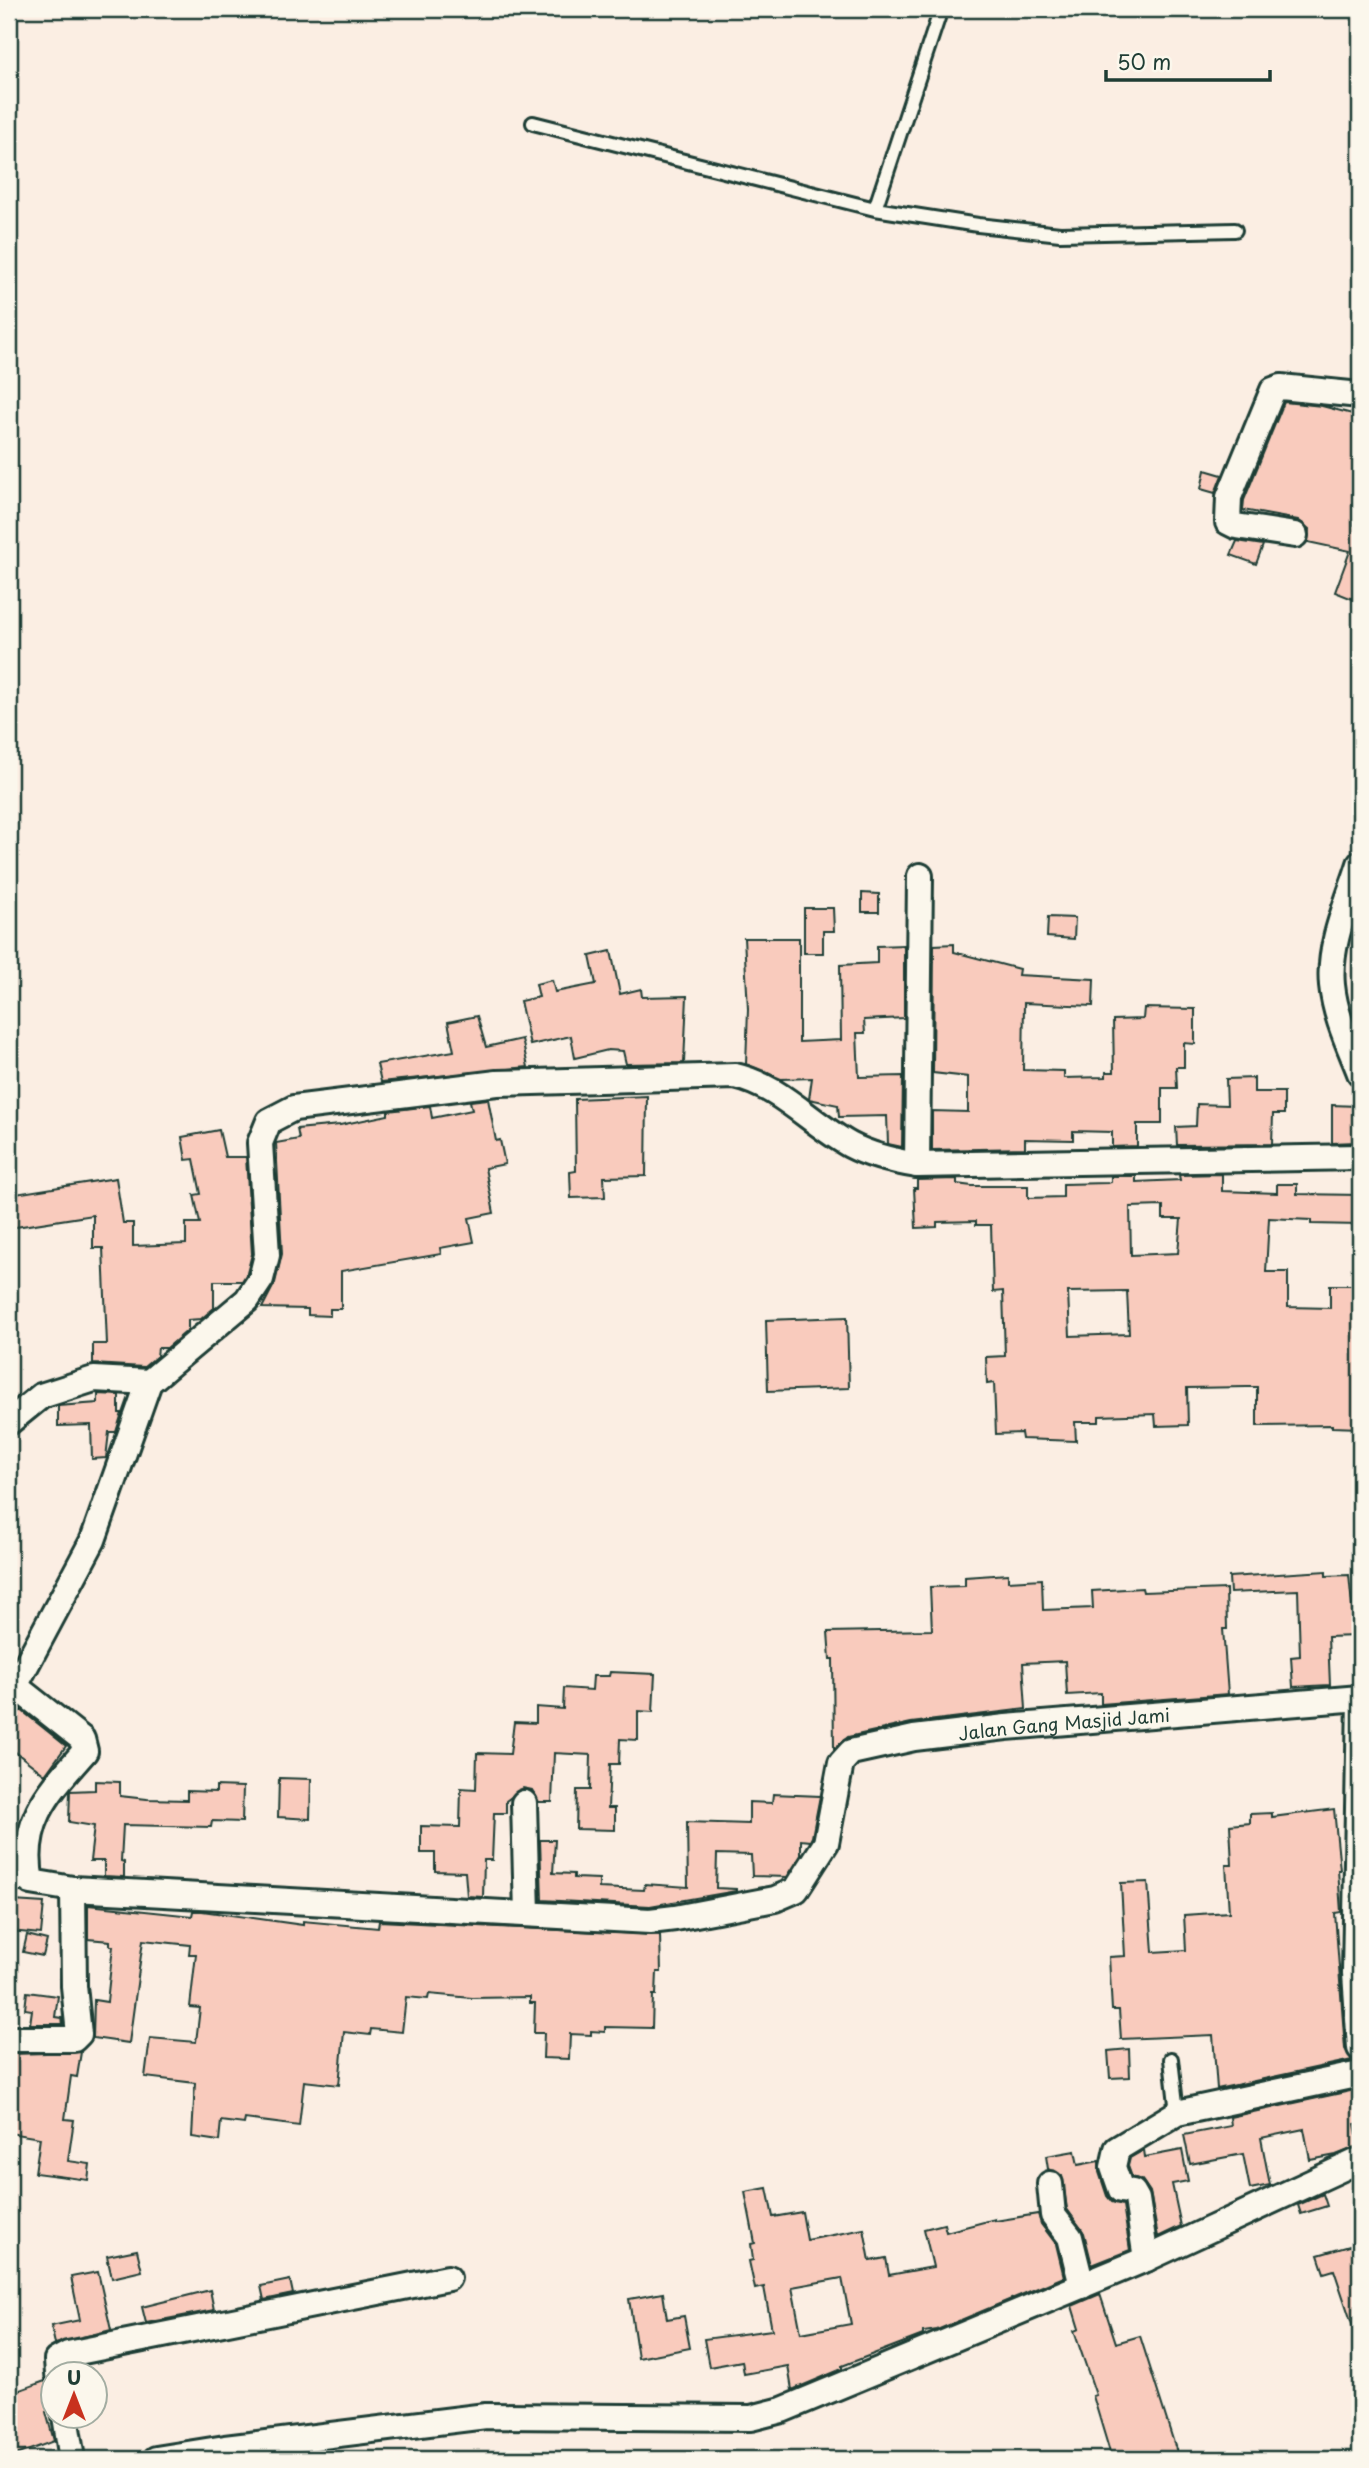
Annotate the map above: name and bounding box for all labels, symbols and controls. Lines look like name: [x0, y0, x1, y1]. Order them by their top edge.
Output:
scale bar: [1106, 38, 1271, 82]
text: 50 m: [1117, 45, 1171, 77]
street label: Jalan Gang Masjid Jami: [957, 1700, 1171, 1746]
north arrow: [38, 2360, 108, 2430]
text: U: [67, 2363, 81, 2391]

